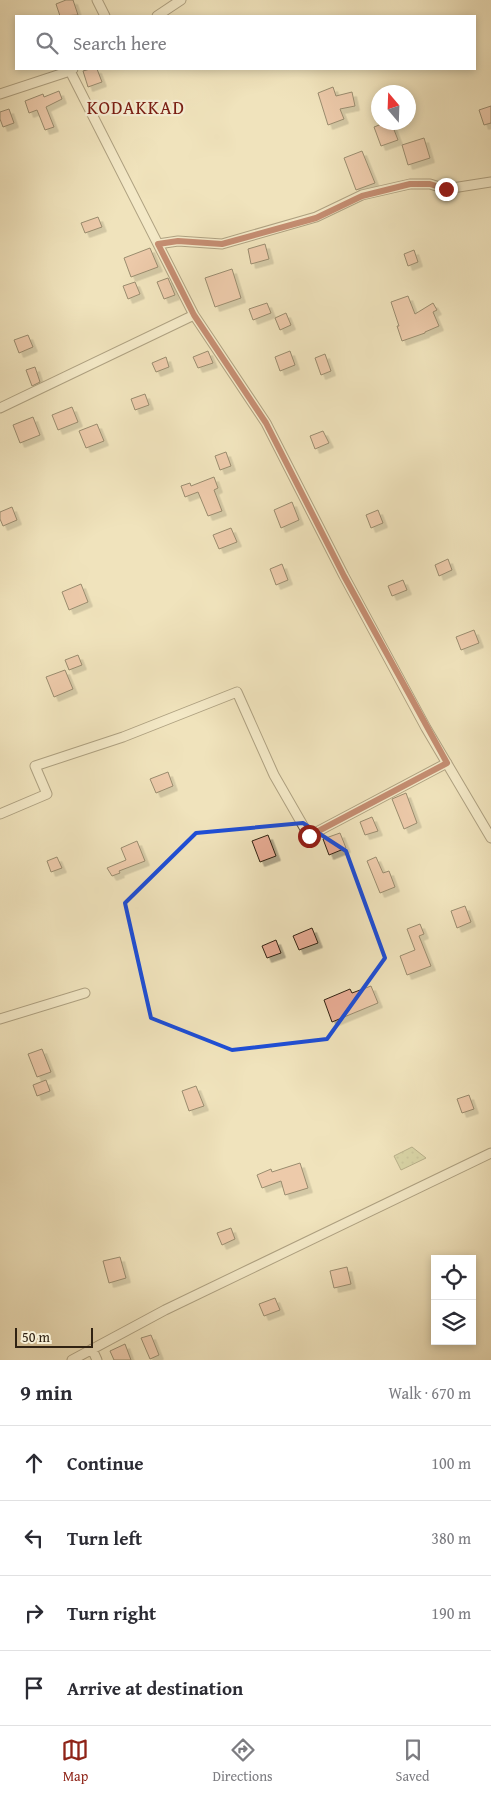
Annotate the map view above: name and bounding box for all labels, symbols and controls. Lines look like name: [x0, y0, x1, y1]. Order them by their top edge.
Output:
search box: [15, 15, 476, 70]
icon: search: [33, 29, 61, 57]
text: Search here: [73, 29, 167, 57]
north arrow: [371, 85, 416, 130]
district label: KODAKKAD: [87, 93, 185, 121]
route end: [435, 178, 458, 201]
route start: [298, 825, 321, 848]
map controls: [431, 1255, 476, 1345]
button: locate: [431, 1255, 476, 1300]
button: layers: [431, 1300, 476, 1345]
scale bar: [15, 1325, 92, 1348]
text: 50 m: [22, 1327, 50, 1347]
text: 9 min: [20, 1377, 72, 1408]
text: Walk · 670 m: [388, 1381, 471, 1405]
icon: ahead: [20, 1449, 48, 1477]
text: Continue: [67, 1449, 144, 1477]
text: 100 m: [431, 1451, 471, 1475]
icon: left: [20, 1524, 48, 1552]
text: Turn left: [67, 1524, 142, 1552]
text: 380 m: [431, 1526, 471, 1550]
icon: right: [20, 1599, 48, 1627]
text: Turn right: [67, 1599, 156, 1627]
text: 190 m: [431, 1601, 471, 1625]
icon: arrive: [20, 1674, 48, 1702]
text: Arrive at destination: [67, 1674, 243, 1702]
tab: Map: [61, 1736, 89, 1786]
tab: Directions: [212, 1736, 273, 1786]
tab: Saved: [396, 1736, 430, 1786]

